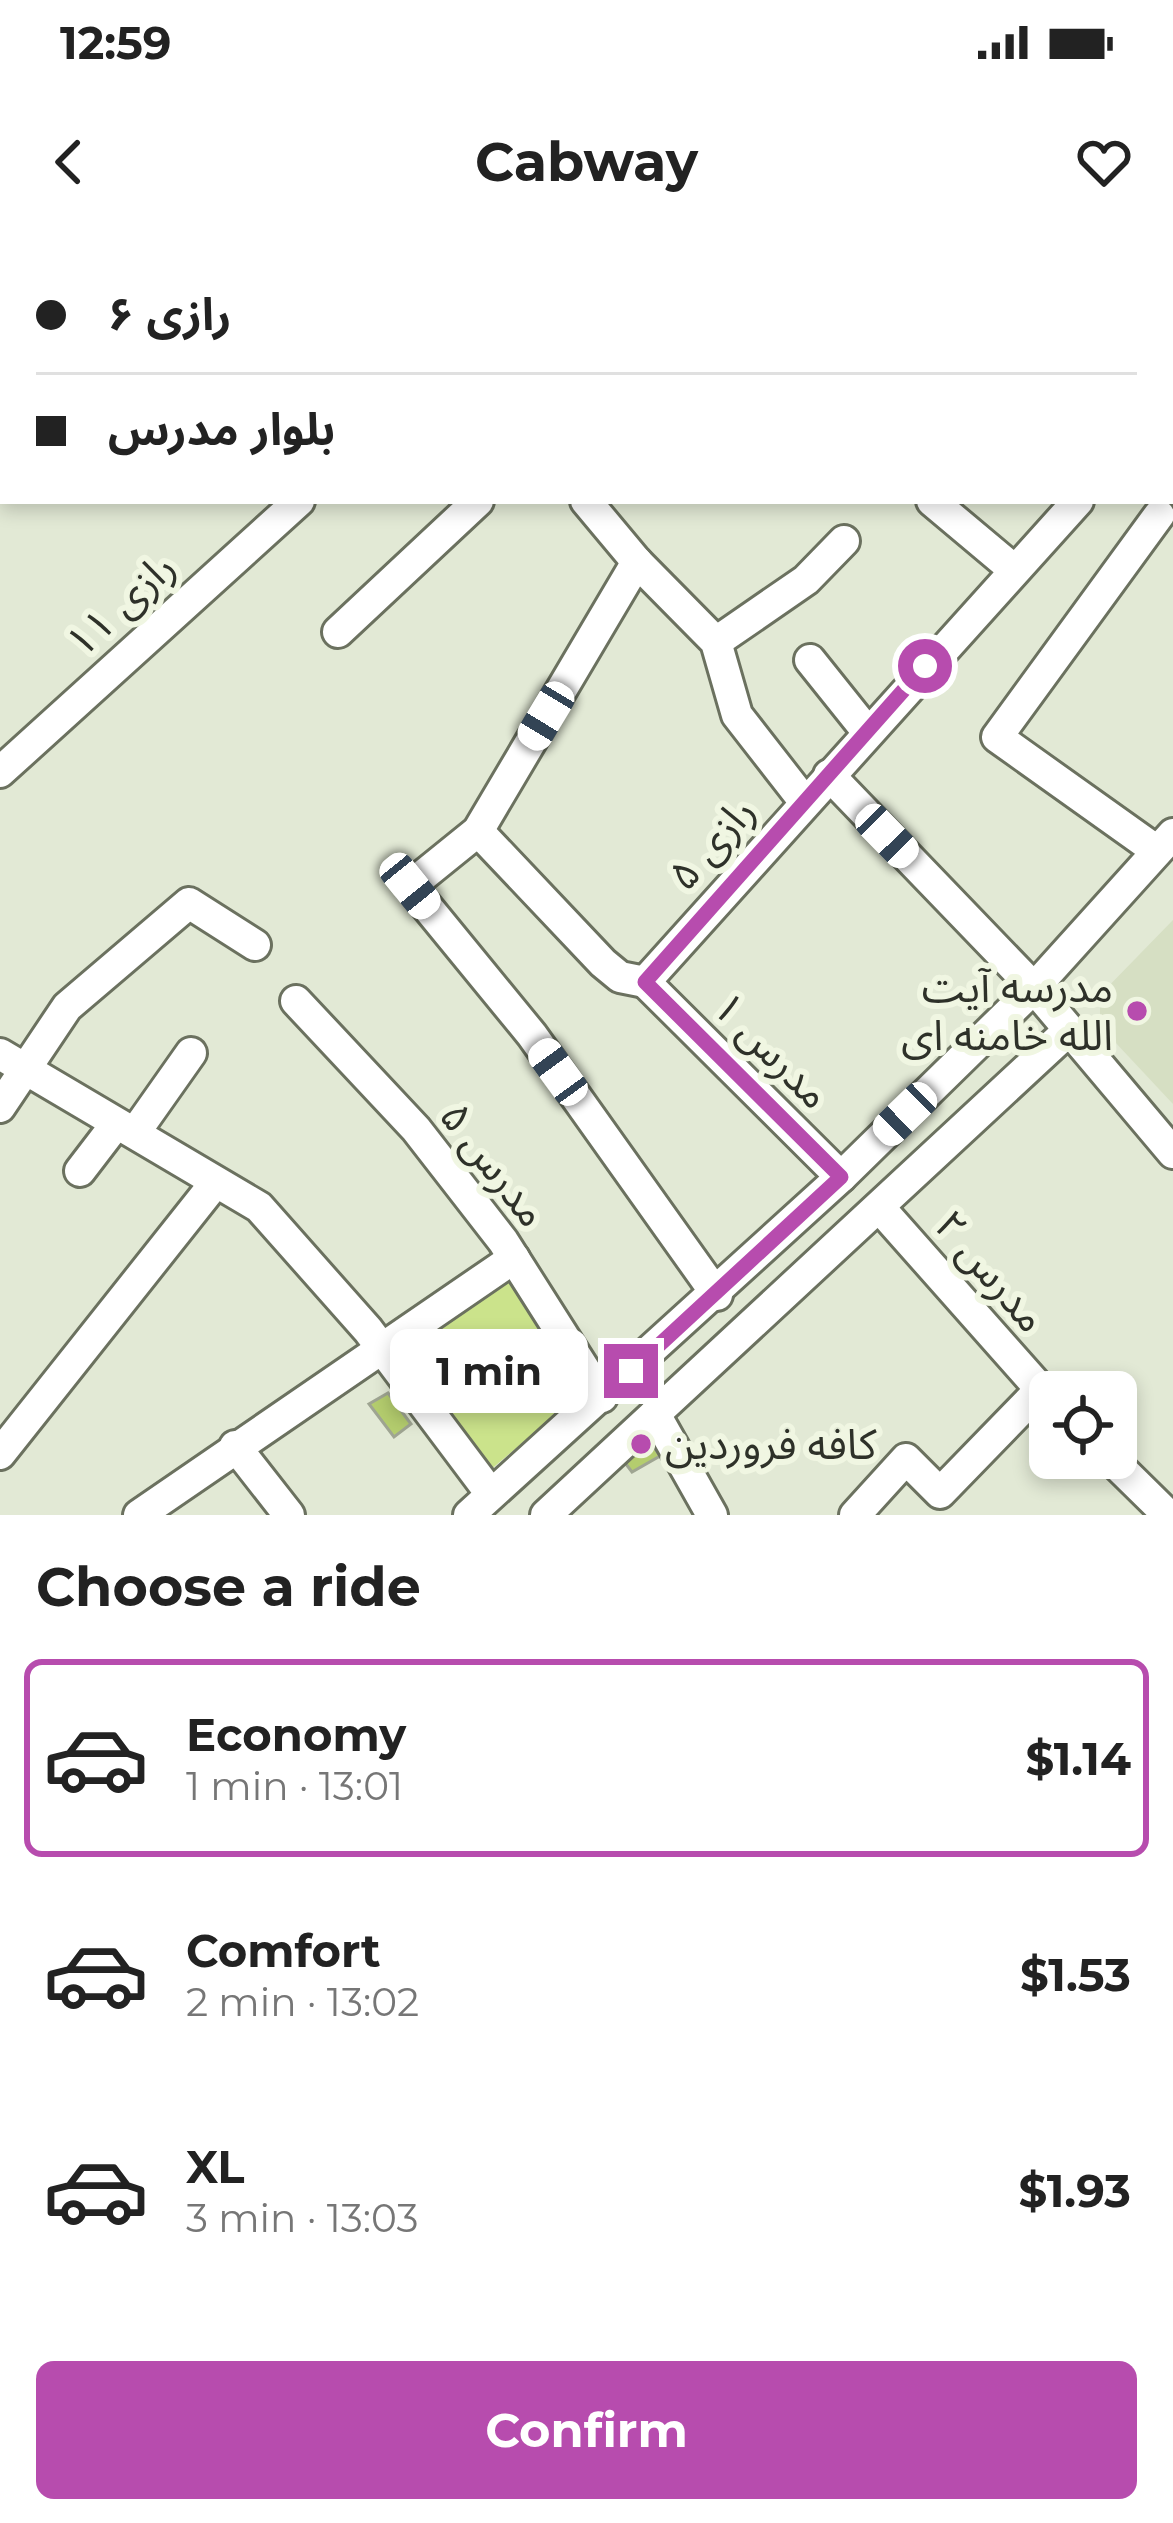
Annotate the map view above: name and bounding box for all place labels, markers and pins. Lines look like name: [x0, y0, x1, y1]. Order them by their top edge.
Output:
place label: مدرسه آیت الله خامنه ای: [901, 961, 1113, 1061]
marker: مدرسه آیت الله خامنه ای: [1124, 998, 1150, 1024]
place label: کافه فروردین: [665, 1418, 877, 1470]
marker: کافه فروردین: [628, 1431, 654, 1457]

